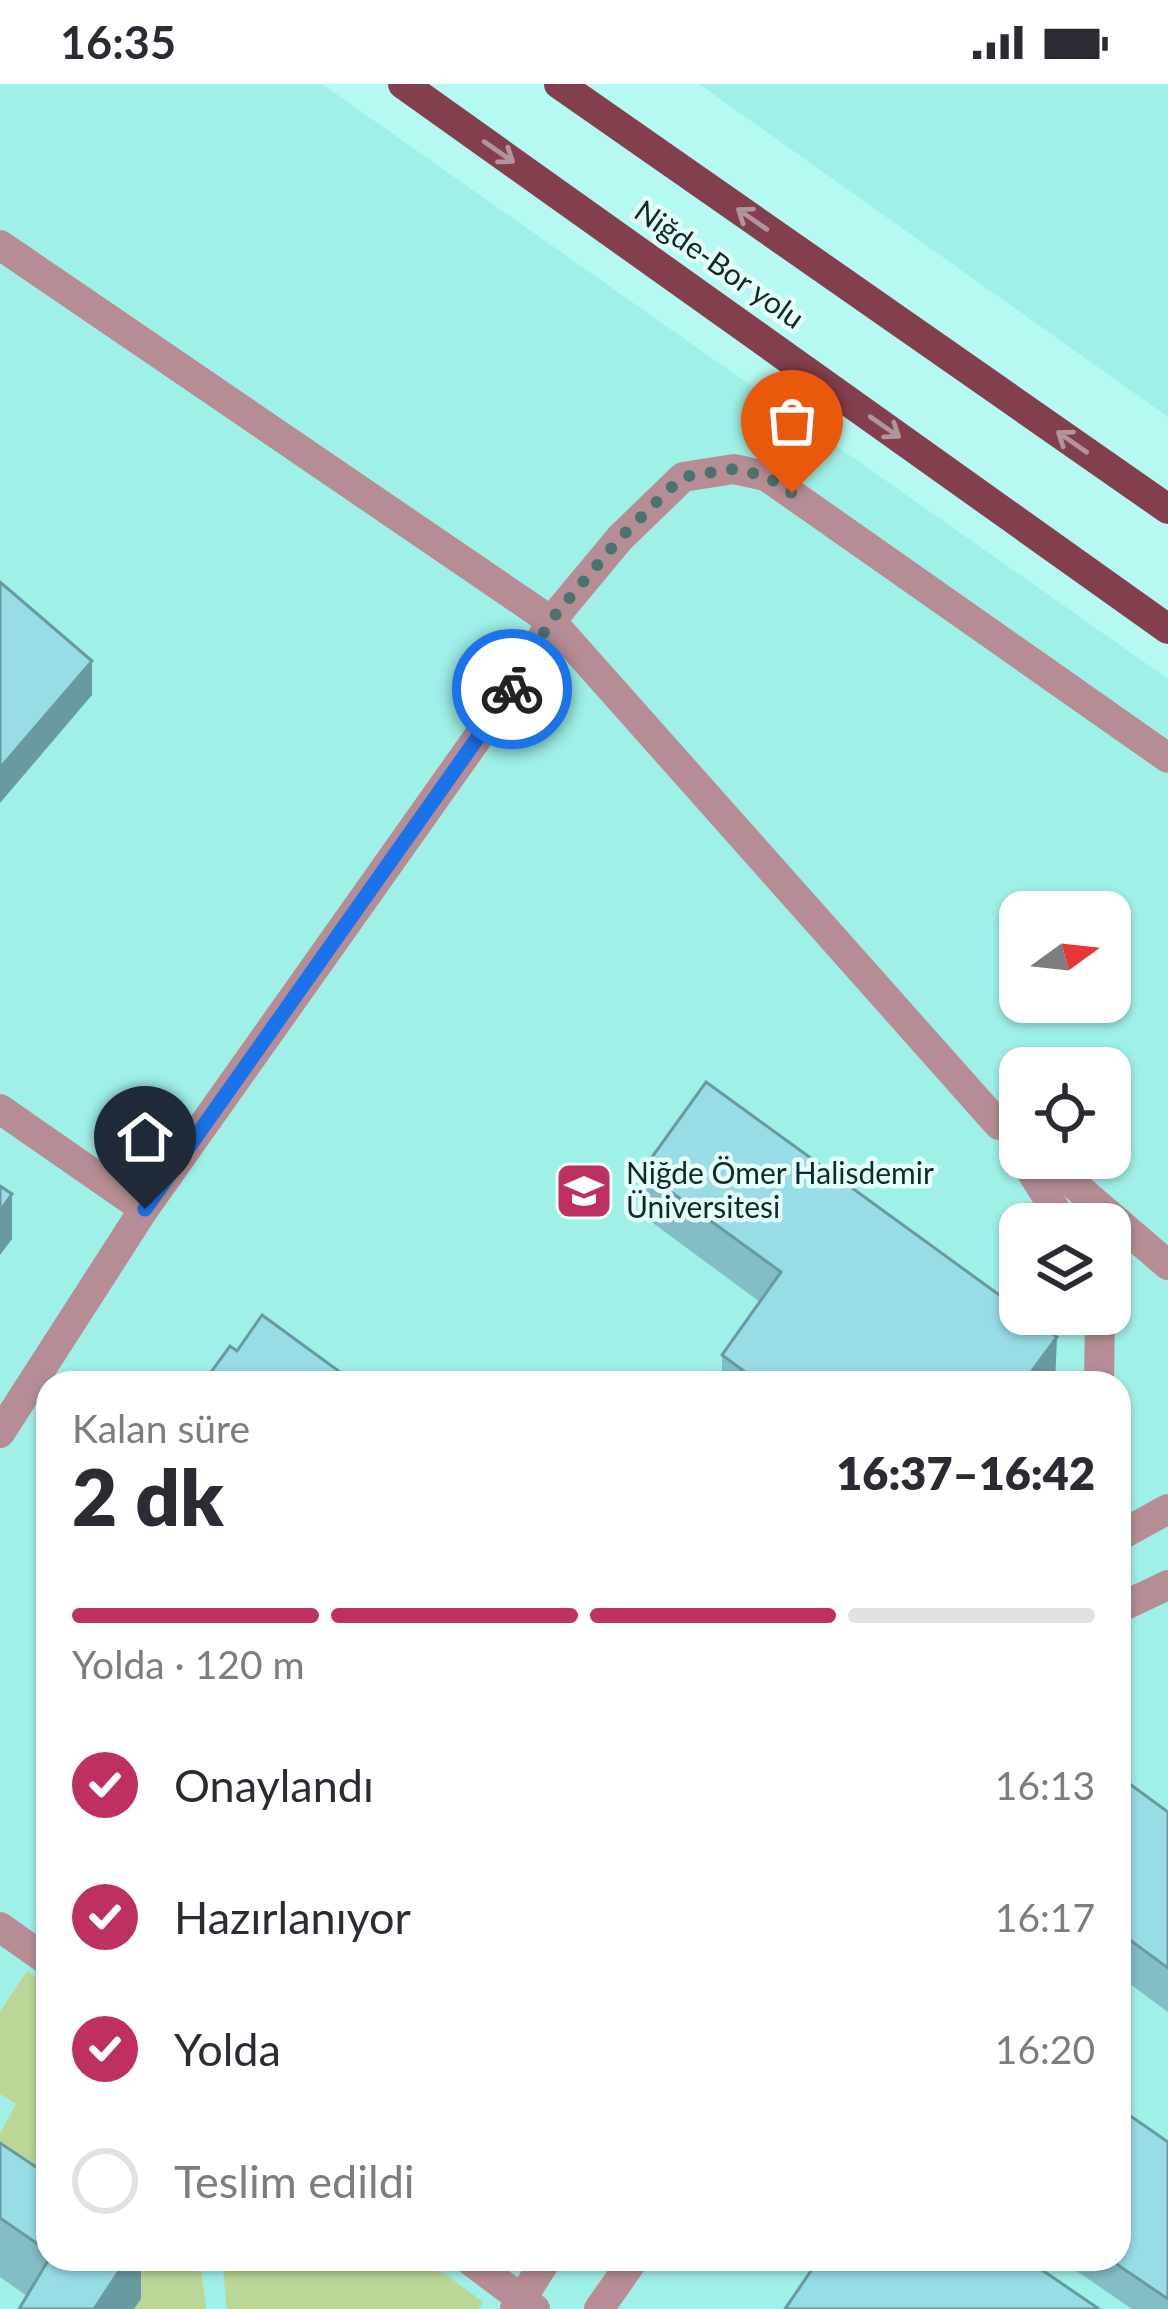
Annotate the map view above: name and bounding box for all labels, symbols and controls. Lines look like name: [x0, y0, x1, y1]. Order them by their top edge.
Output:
text: 16:35: [60, 15, 176, 69]
one-way arrow: [482, 139, 515, 164]
street label: Niğde-Bor yolu: [629, 192, 812, 335]
one-way arrow: [736, 207, 769, 232]
pin: [741, 370, 843, 493]
icon: bag: [759, 388, 825, 454]
one-way arrow: [868, 414, 901, 439]
one-way arrow: [1056, 430, 1089, 455]
courier: [452, 629, 572, 749]
icon: bike: [479, 656, 545, 722]
north arrow: [999, 891, 1131, 1023]
map controls: [999, 891, 1131, 1335]
button: locate: [999, 1047, 1131, 1179]
pin: [94, 1086, 196, 1209]
icon: home: [112, 1104, 178, 1170]
place label: Niğde Ömer Halisdemir Üniversitesi: [626, 1154, 934, 1224]
school or university icon: Niğde Ömer Halisdemir Üniversitesi: [553, 1160, 615, 1222]
button: layers: [999, 1203, 1131, 1335]
text: Kalan süre: [72, 1405, 250, 1451]
text: 16:37–16:42: [836, 1446, 1095, 1500]
text: 2 dk: [72, 1449, 224, 1543]
text: Yolda · 120 m: [72, 1641, 305, 1687]
icon: check: [72, 1752, 138, 1818]
text: Onaylandı: [174, 1758, 374, 1812]
text: 16:13: [995, 1762, 1095, 1808]
icon: check: [72, 1884, 138, 1950]
text: Hazırlanıyor: [174, 1890, 411, 1944]
text: 16:17: [995, 1894, 1095, 1940]
icon: check: [72, 2016, 138, 2082]
text: Yolda: [174, 2022, 281, 2076]
text: 16:20: [995, 2026, 1095, 2072]
text: Teslim edildi: [174, 2154, 415, 2208]

